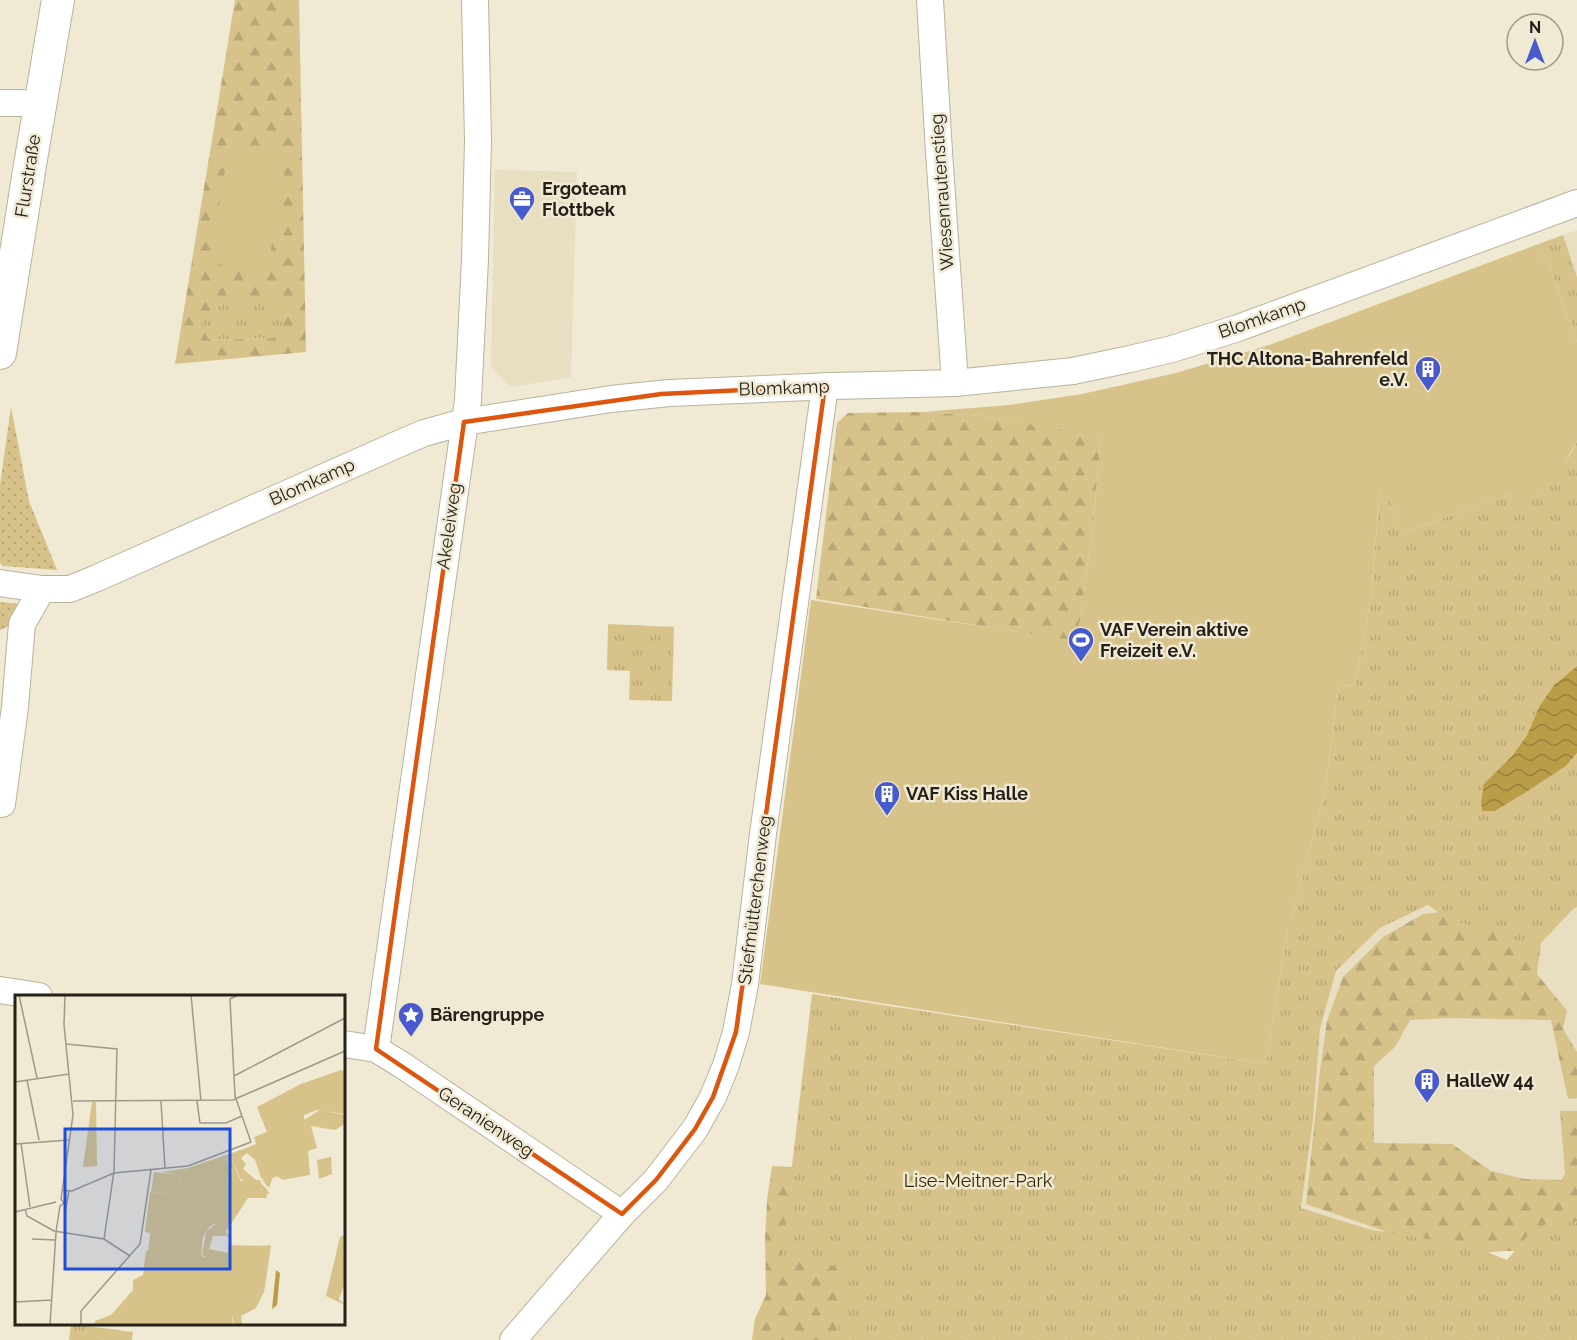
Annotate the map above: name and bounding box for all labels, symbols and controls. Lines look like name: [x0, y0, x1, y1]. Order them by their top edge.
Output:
north arrow: [1505, 12, 1565, 72]
text: N: [1529, 18, 1541, 37]
street label: Wiesenrautenstieg: [926, 113, 957, 271]
street label: Flurstraße: [11, 132, 44, 219]
place label: Ergoteam Flottbek: [542, 178, 627, 220]
office icon: Ergoteam Flottbek: [507, 184, 537, 222]
street label: Blomkamp: [1215, 293, 1308, 342]
place label: THC Altona-Bahrenfeld e.V.: [1207, 348, 1408, 390]
building icon: THC Altona-Bahrenfeld e.V.: [1413, 354, 1443, 392]
street label: Blomkamp: [738, 375, 830, 400]
street label: Blomkamp: [266, 453, 358, 510]
street label: Akeleiweg: [432, 481, 465, 571]
place label: VAF Verein aktive Freizeit e.V.: [1100, 619, 1248, 661]
sports icon: VAF Verein aktive Freizeit e.V.: [1066, 625, 1096, 663]
building icon: VAF Kiss Halle: [872, 779, 902, 817]
place label: VAF Kiss Halle: [906, 783, 1028, 804]
street label: Stiefmütterchenweg: [734, 814, 775, 986]
inset map: [15, 995, 345, 1325]
place icon: Bärengruppe: [396, 1000, 426, 1038]
place label: Bärengruppe: [430, 1004, 544, 1025]
building icon: HalleW 44: [1412, 1066, 1442, 1104]
place label: HalleW 44: [1446, 1070, 1534, 1091]
street label: Geranienweg: [434, 1082, 538, 1161]
park label: Lise-Meitner-Park: [904, 1170, 1053, 1191]

